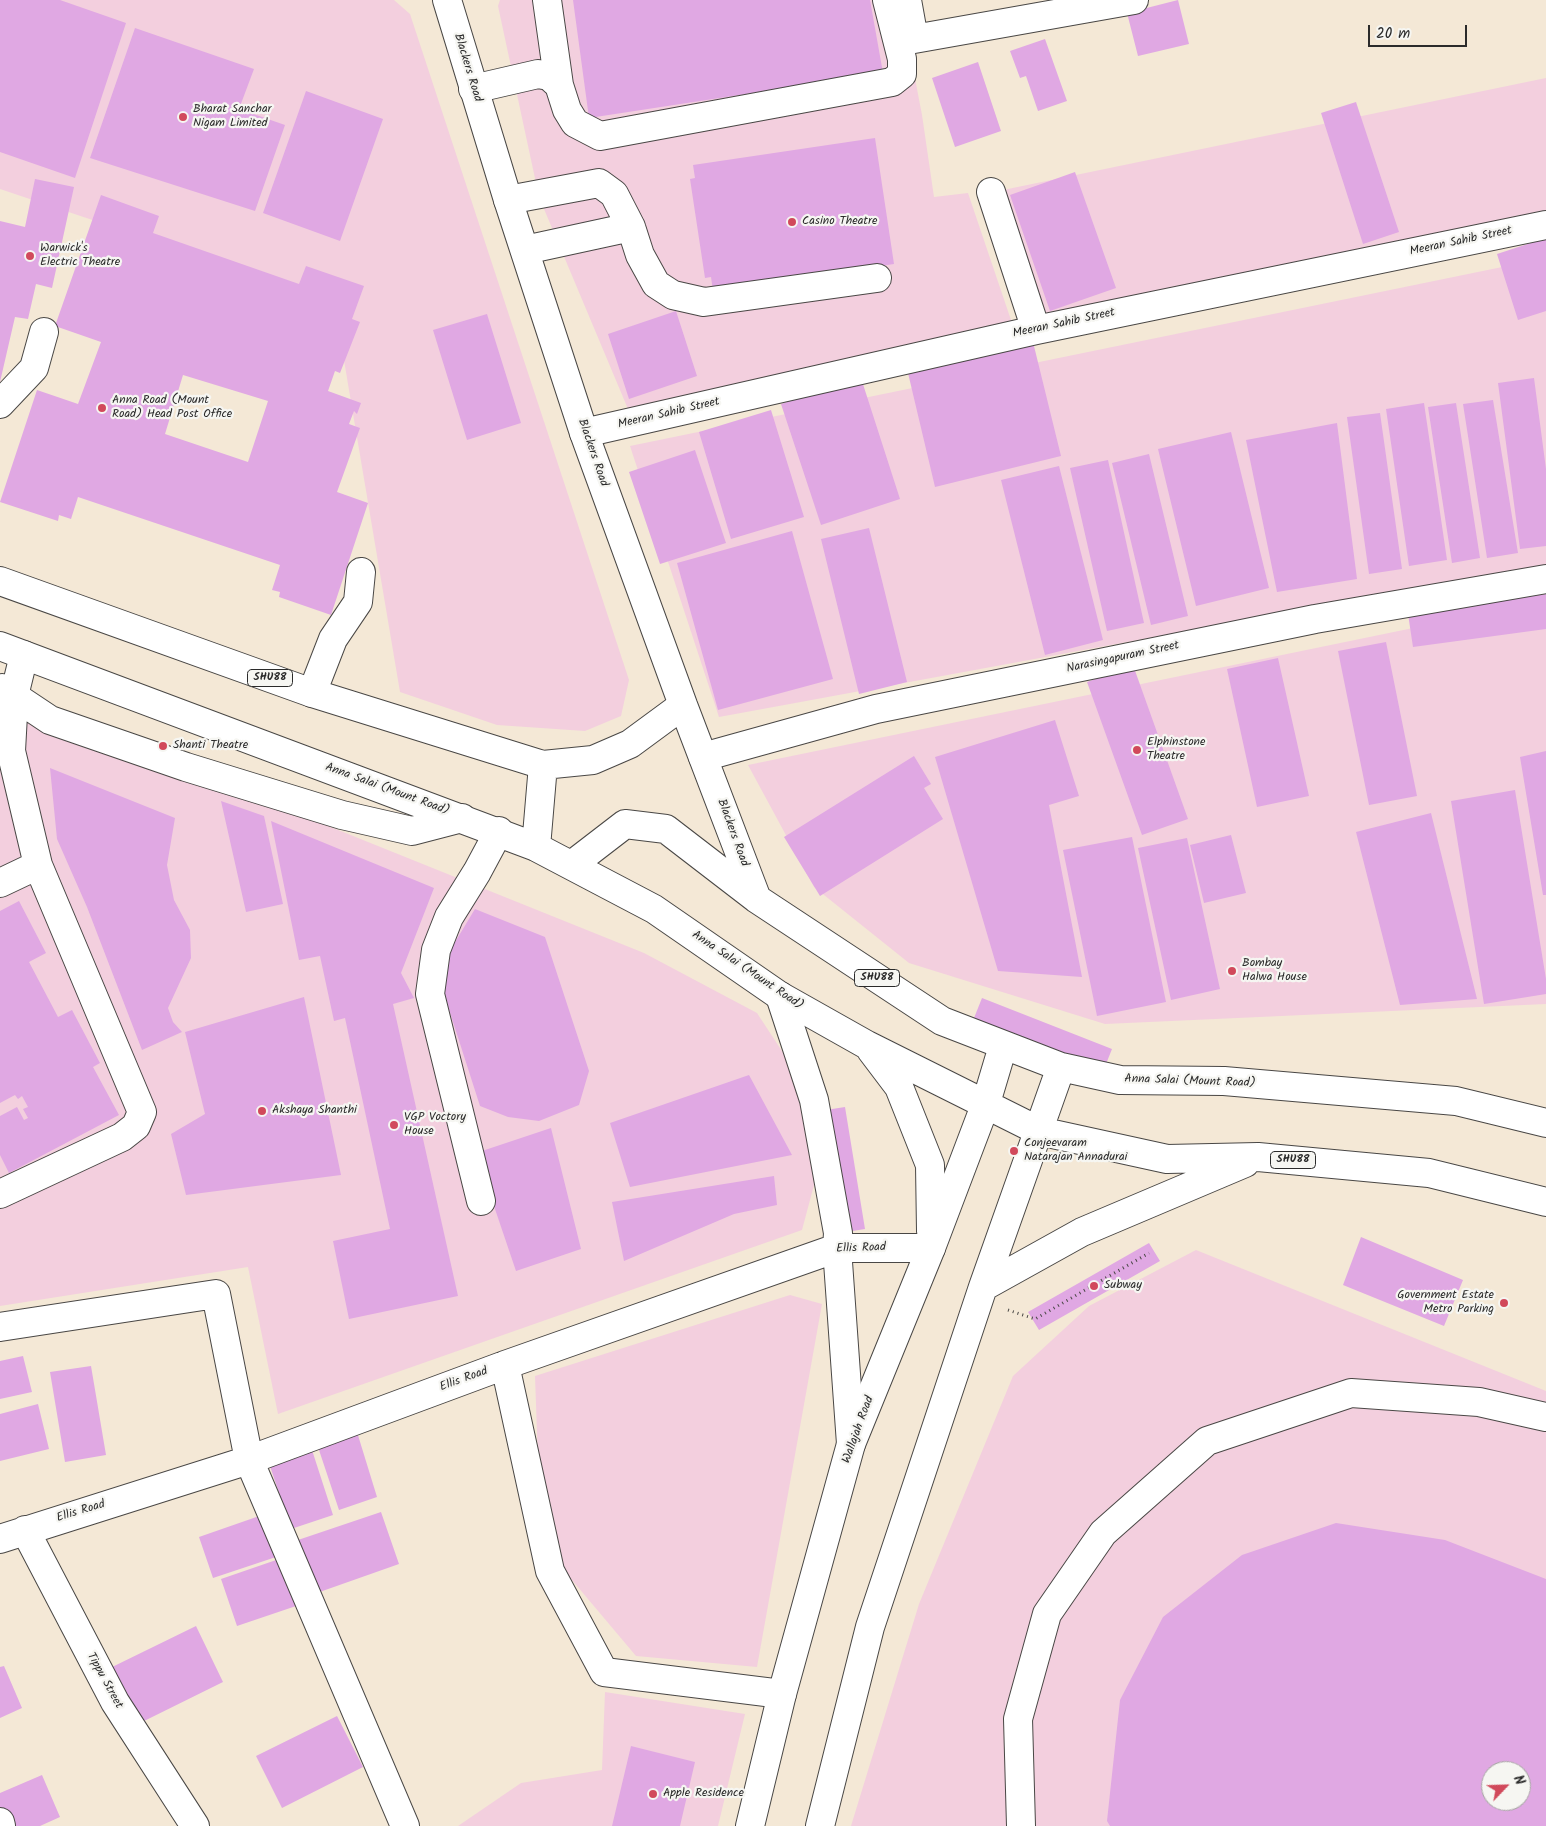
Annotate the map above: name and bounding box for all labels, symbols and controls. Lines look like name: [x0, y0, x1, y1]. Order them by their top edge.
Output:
scale bar: [1371, 15, 1470, 47]
text: 20 m: [1376, 22, 1410, 46]
street label: Blackers Road: [450, 32, 484, 104]
place label: Bharat Sanchar Nigam Limited: [193, 103, 272, 131]
marker: Bharat Sanchar Nigam Limited: [177, 111, 189, 123]
place label: Casino Theatre: [802, 215, 877, 229]
marker: Casino Theatre: [786, 216, 798, 228]
street label: Meeran Sahib Street: [1409, 224, 1513, 260]
place label: Warwick's Electric Theatre: [40, 242, 120, 270]
marker: Warwick's Electric Theatre: [24, 250, 36, 262]
street label: Meeran Sahib Street: [1012, 306, 1116, 342]
place label: Anna Road (Mount Road) Head Post Office: [112, 394, 232, 422]
street label: Meeran Sahib Street: [617, 395, 721, 433]
marker: Anna Road (Mount Road) Head Post Office: [96, 402, 108, 414]
street label: Blackers Road: [574, 417, 610, 489]
street label: Narasingapuram Street: [1065, 639, 1181, 677]
road number: SHU88: [248, 670, 292, 686]
place label: Elphinstone Theatre: [1147, 736, 1205, 764]
place label: Shanti Theatre: [173, 739, 248, 753]
marker: Shanti Theatre: [157, 740, 169, 752]
marker: Elphinstone Theatre: [1131, 744, 1143, 756]
street label: Anna Salai (Mount Road): [323, 761, 451, 819]
street label: Blackers Road: [713, 797, 751, 869]
street label: Anna Salai (Mount Road): [689, 928, 805, 1014]
place label: Bombay Halwa House: [1242, 957, 1307, 985]
marker: Bombay Halwa House: [1226, 965, 1238, 977]
road number: SHU88: [854, 970, 900, 986]
street label: Anna Salai (Mount Road): [1124, 1073, 1256, 1091]
place label: Akshaya Shanthi: [272, 1104, 357, 1118]
marker: Akshaya Shanthi: [256, 1105, 268, 1117]
place label: VGP Voctory House: [404, 1111, 466, 1139]
marker: VGP Voctory House: [388, 1119, 400, 1131]
place label: Conjeevaram Natarajan Annadurai: [1024, 1137, 1127, 1165]
marker: Conjeevaram Natarajan Annadurai: [1008, 1145, 1020, 1157]
road number: SHU88: [1270, 1152, 1316, 1168]
street label: Ellis Road: [836, 1241, 886, 1257]
place label: Subway: [1104, 1279, 1142, 1293]
marker: Subway: [1088, 1280, 1100, 1292]
place label: Government Estate Metro Parking: [1397, 1289, 1494, 1317]
marker: Government Estate Metro Parking: [1498, 1297, 1510, 1309]
street label: Ellis Road: [438, 1365, 490, 1395]
street label: Wallajah Road: [840, 1394, 878, 1466]
street label: Ellis Road: [55, 1498, 107, 1526]
street label: Tippu Street: [83, 1650, 125, 1712]
north arrow: [1481, 1761, 1531, 1811]
text: N: [1507, 1772, 1531, 1789]
place label: Apple Residence: [663, 1787, 744, 1801]
marker: Apple Residence: [647, 1788, 659, 1800]

